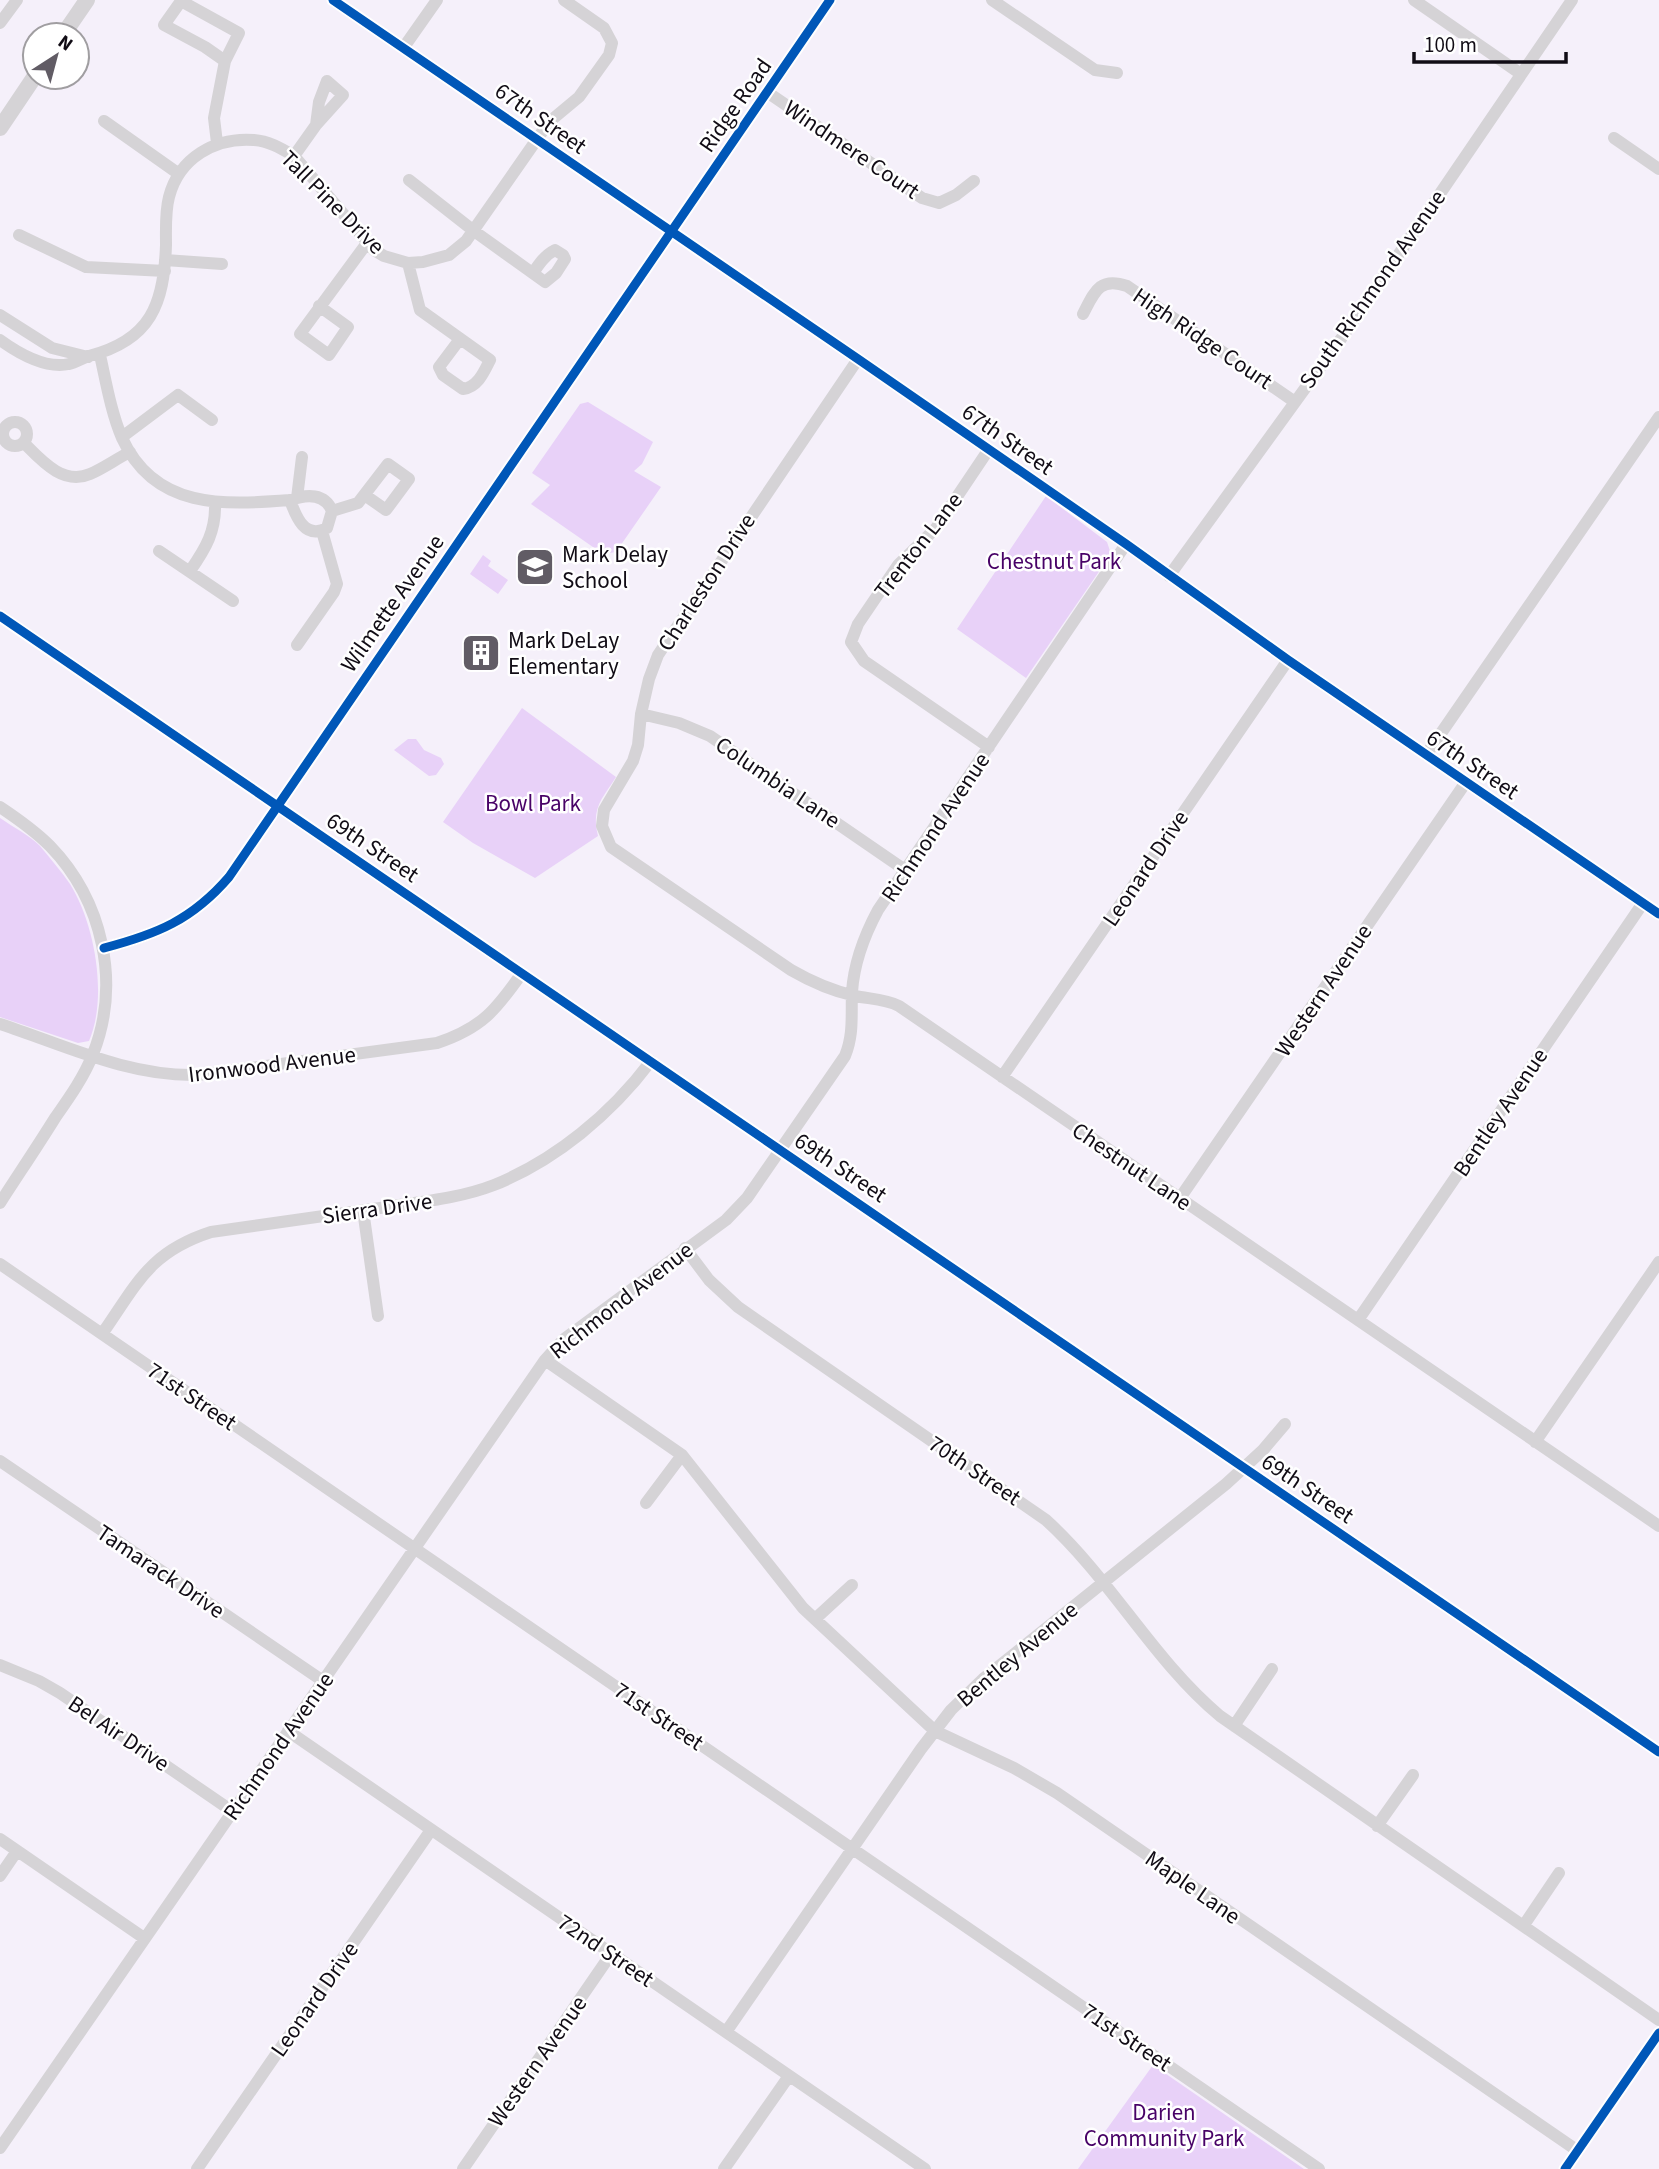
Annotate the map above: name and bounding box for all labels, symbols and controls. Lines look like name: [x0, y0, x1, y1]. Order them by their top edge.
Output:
north arrow: [21, 21, 91, 91]
scale bar: [1414, 21, 1566, 65]
text: N: [52, 29, 78, 58]
text: 100 m: [1424, 30, 1477, 60]
street label: Ridge Road: [691, 52, 780, 159]
street label: 67th Street: [488, 75, 594, 162]
street label: Windmere Court: [777, 92, 926, 207]
street label: Tall Pine Drive: [273, 143, 392, 262]
street label: South Richmond Avenue: [1291, 183, 1454, 396]
street label: High Ridge Court: [1126, 279, 1279, 398]
street label: 67th Street: [955, 396, 1061, 483]
street label: Trenton Lane: [866, 485, 970, 605]
street label: Charleston Drive: [649, 507, 763, 658]
street label: Wilmette Avenue: [333, 528, 452, 679]
place label: Mark Delay School: [562, 538, 668, 597]
park label: Chestnut Park: [987, 545, 1122, 578]
school or university icon: Mark Delay School: [514, 546, 556, 588]
place label: Mark DeLay Elementary: [508, 624, 620, 683]
building icon: Mark DeLay Elementary: [460, 632, 502, 674]
street label: 67th Street: [1420, 721, 1526, 808]
street label: Columbia Lane: [709, 728, 847, 836]
street label: Richmond Avenue: [873, 746, 998, 909]
park label: Bowl Park: [485, 787, 582, 820]
street label: 69th Street: [320, 804, 426, 891]
street label: Leonard Drive: [1094, 804, 1197, 933]
street label: Western Avenue: [1267, 917, 1380, 1063]
street label: Ironwood Avenue: [186, 1038, 358, 1091]
street label: Bentley Avenue: [1445, 1041, 1556, 1183]
street label: Chestnut Lane: [1065, 1114, 1198, 1219]
street label: 69th Street: [788, 1124, 894, 1211]
street label: Sierra Drive: [320, 1184, 434, 1233]
street label: Richmond Avenue: [543, 1234, 700, 1367]
street label: 71st Street: [140, 1354, 243, 1439]
street label: 70th Street: [922, 1427, 1028, 1514]
street label: 69th Street: [1255, 1445, 1361, 1532]
street label: Tamarack Drive: [90, 1516, 231, 1627]
street label: Bentley Avenue: [950, 1594, 1085, 1715]
street label: Richmond Avenue: [215, 1666, 342, 1827]
street label: 71st Street: [607, 1674, 710, 1759]
street label: Bel Air Drive: [61, 1687, 176, 1780]
street label: Maple Lane: [1138, 1842, 1247, 1932]
street label: 72nd Street: [551, 1906, 661, 1995]
street label: Leonard Drive: [262, 1935, 366, 2064]
street label: Western Avenue: [480, 1989, 595, 2134]
street label: 71st Street: [1075, 1995, 1178, 2080]
park label: Darien Community Park: [1084, 2096, 1245, 2155]

